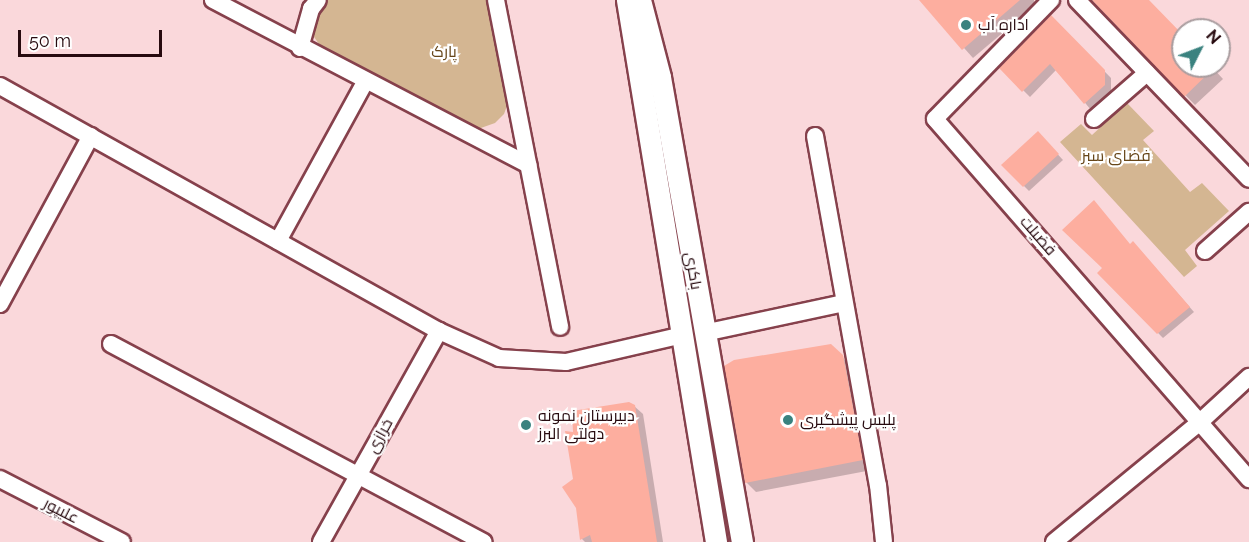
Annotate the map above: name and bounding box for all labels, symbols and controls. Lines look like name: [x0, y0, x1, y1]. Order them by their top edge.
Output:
place label: اداره آب: [978, 15, 1029, 35]
scale bar: [21, 18, 165, 56]
marker: اداره آب: [959, 18, 973, 32]
north arrow: [1171, 18, 1231, 78]
text: N: [1202, 26, 1224, 48]
text: 50 m: [29, 30, 71, 51]
park label: پارک: [431, 42, 457, 62]
park label: فضای سبز: [1081, 146, 1151, 166]
street label: فضیلت: [1016, 212, 1060, 260]
street label: باکری: [680, 251, 706, 291]
place label: دبیرستان نمونه دولتی البرز: [538, 406, 635, 444]
place label: پلیس پیشگیری: [800, 410, 896, 430]
marker: پلیس پیشگیری: [781, 413, 795, 427]
street label: خرازی: [363, 415, 397, 457]
marker: دبیرستان نمونه دولتی البرز: [519, 418, 533, 432]
street label: علیپور: [40, 494, 82, 528]

